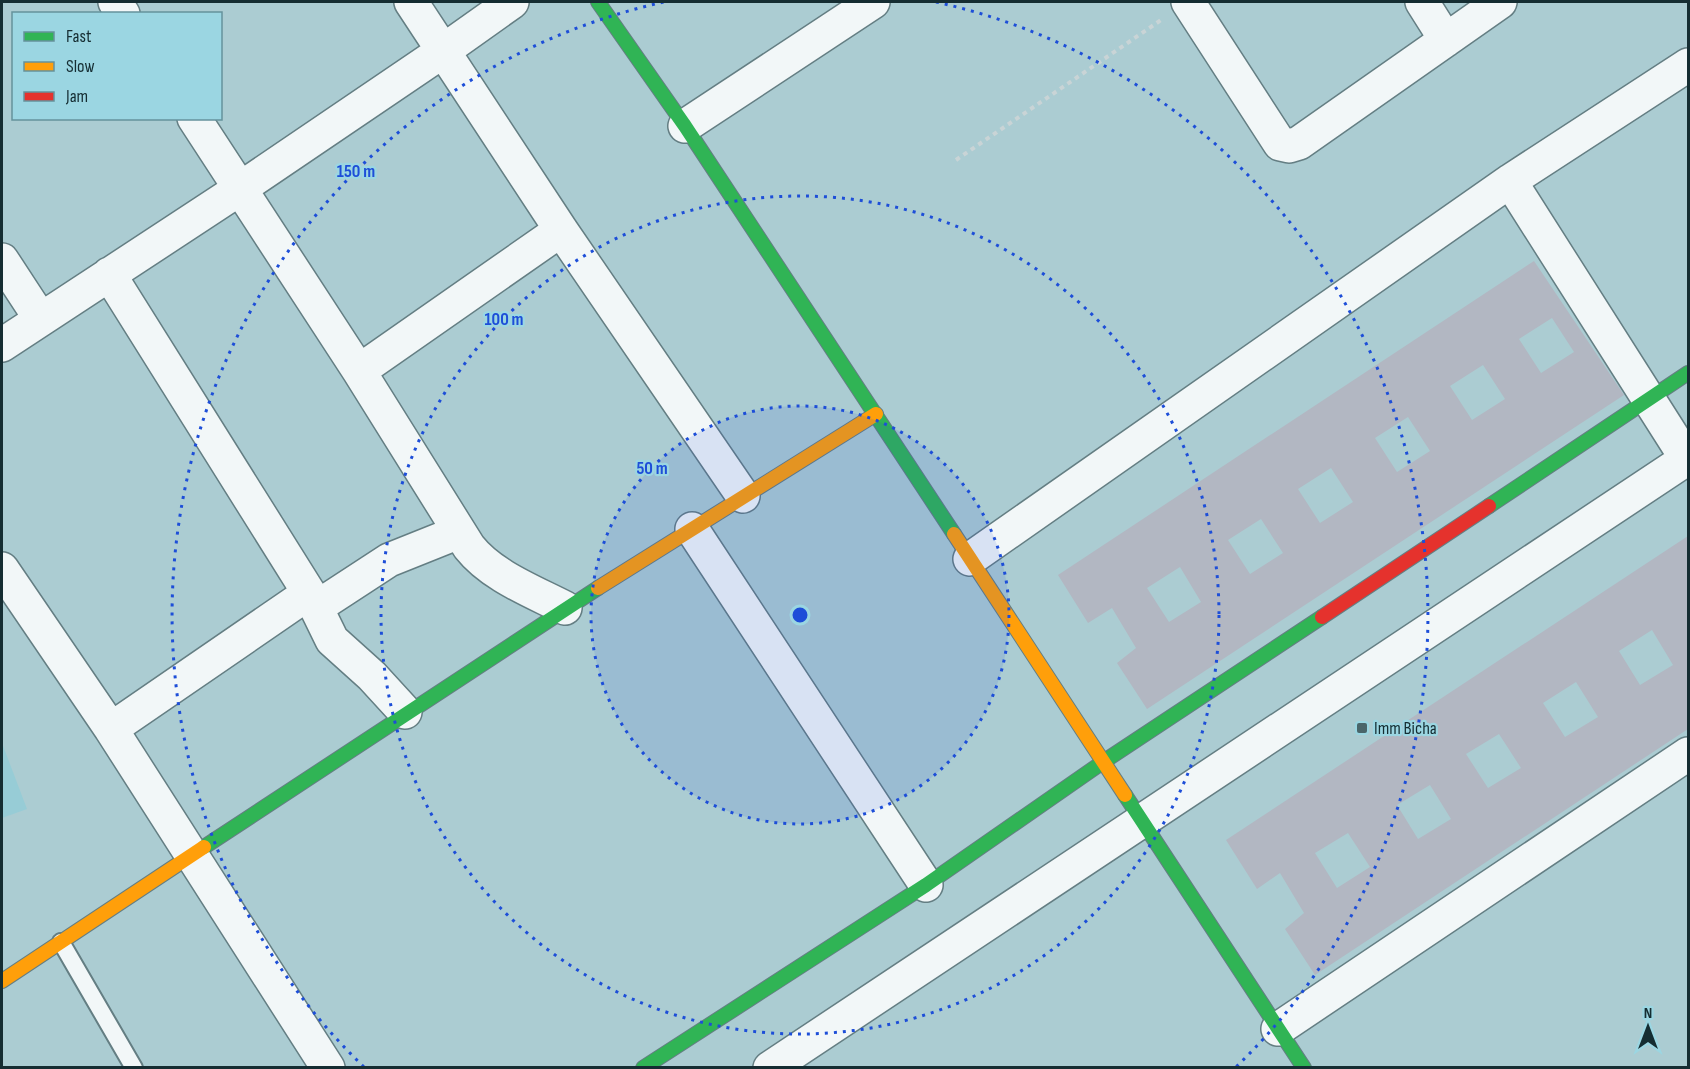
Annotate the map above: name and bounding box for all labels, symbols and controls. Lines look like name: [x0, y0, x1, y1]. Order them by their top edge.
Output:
legend: [12, 12, 222, 120]
text: Fast: [66, 26, 92, 47]
text: Slow: [66, 56, 95, 77]
text: Jam: [65, 86, 88, 107]
text: 150 m: [337, 161, 375, 182]
text: 100 m: [485, 309, 524, 330]
text: 50 m: [636, 458, 668, 479]
centre of rings: [790, 605, 810, 625]
place label: Imm Bicha: [1374, 718, 1437, 739]
marker: Imm Bicha: [1355, 721, 1369, 735]
north arrow: [1618, 997, 1678, 1057]
text: N: [1644, 1004, 1652, 1023]

